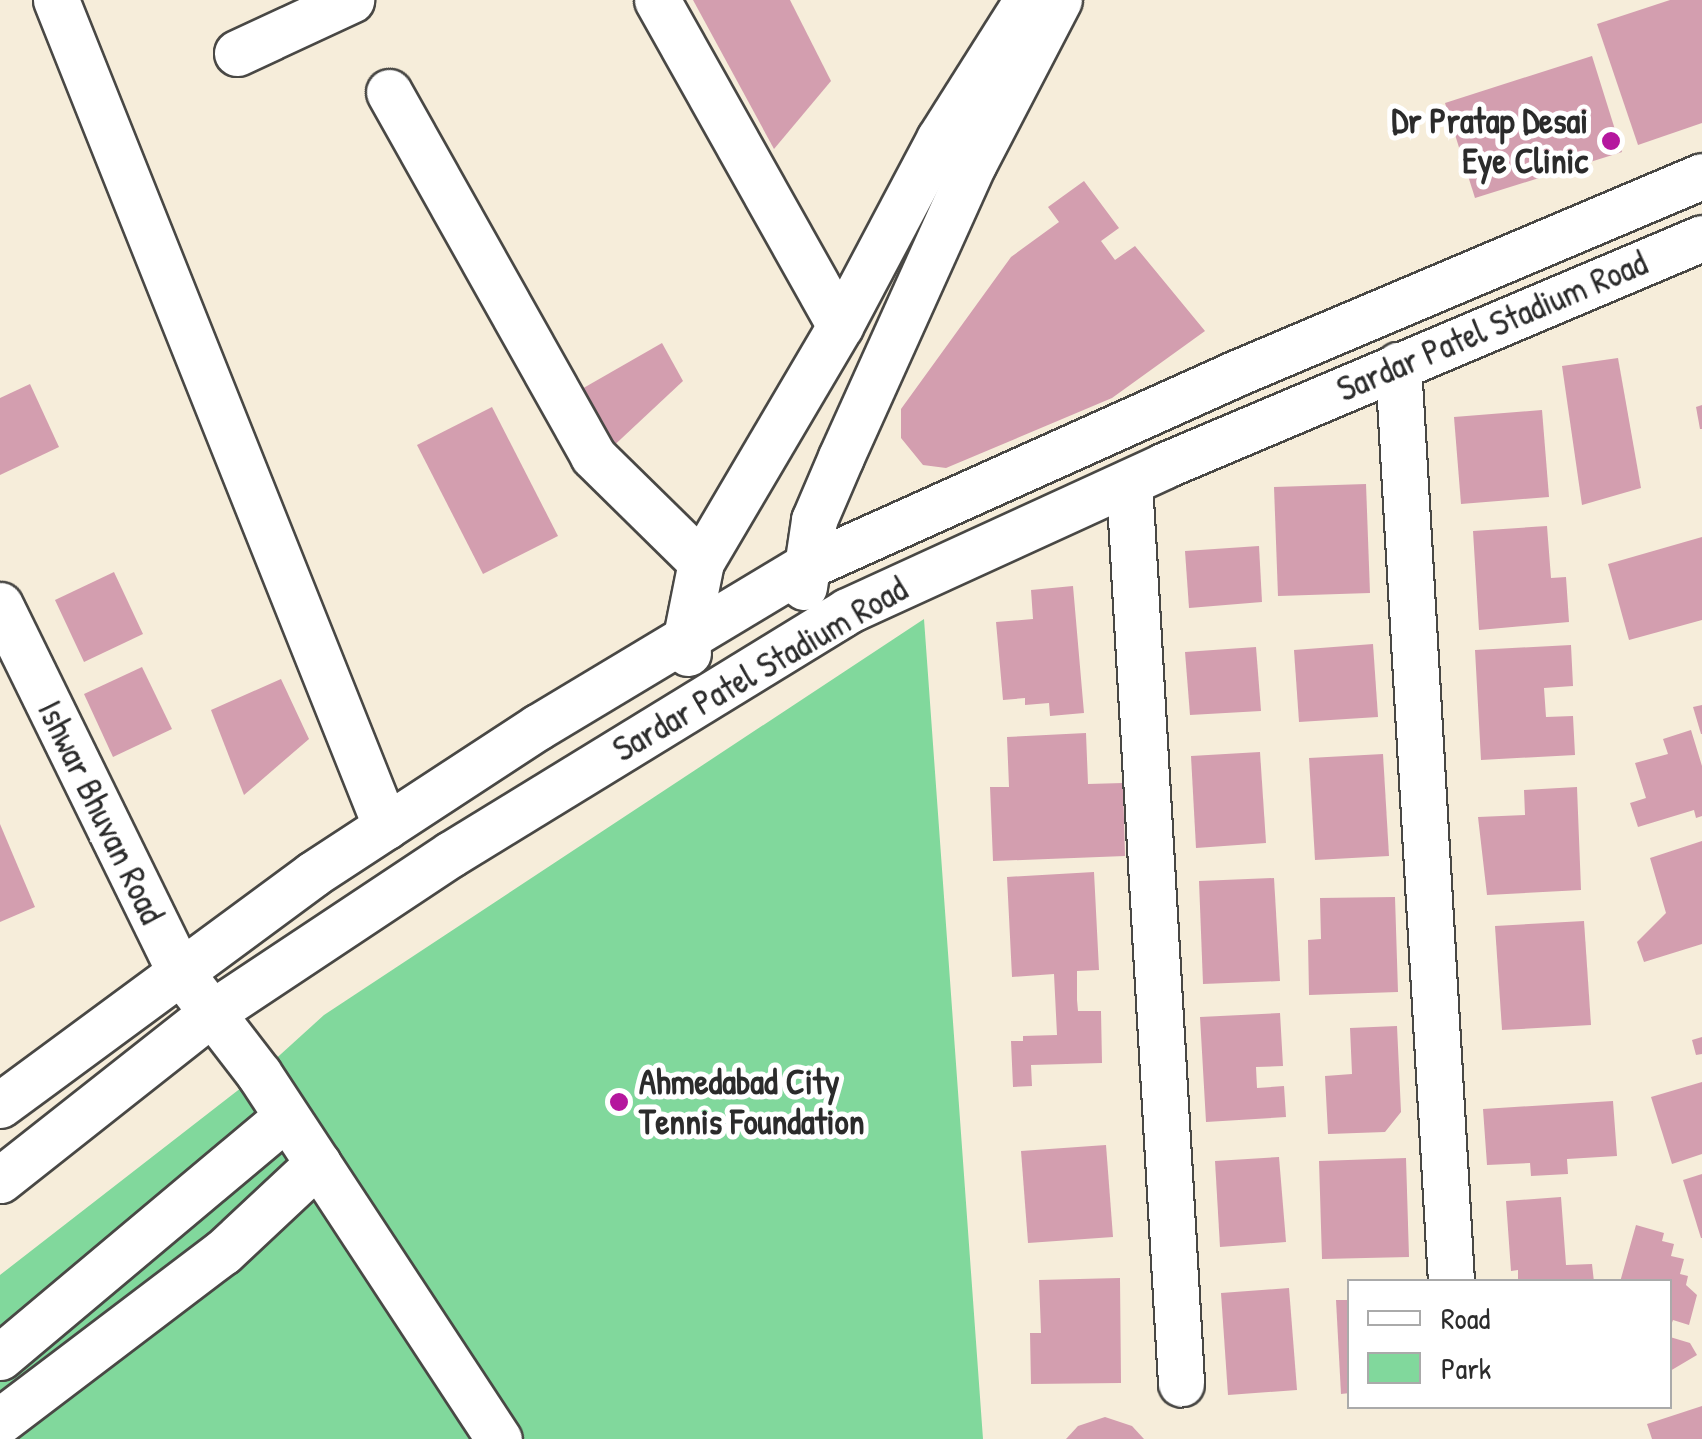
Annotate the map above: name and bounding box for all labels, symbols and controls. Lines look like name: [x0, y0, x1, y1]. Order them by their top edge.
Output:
place label: Dr Pratap Desai Eye Clinic: [1391, 100, 1588, 182]
marker: Dr Pratap Desai Eye Clinic: [1598, 128, 1624, 154]
street label: Sardar Patel Stadium Road: [1331, 242, 1653, 410]
street label: Sardar Patel Stadium Road: [605, 568, 915, 770]
street label: Ishwar Bhuvan Road: [29, 693, 173, 931]
place label: Ahmedabad City Tennis Foundation: [639, 1061, 865, 1143]
marker: Ahmedabad City Tennis Foundation: [608, 1091, 630, 1113]
legend: [1347, 1279, 1672, 1409]
text: Road: [1441, 1298, 1490, 1338]
text: Park: [1441, 1348, 1491, 1388]

